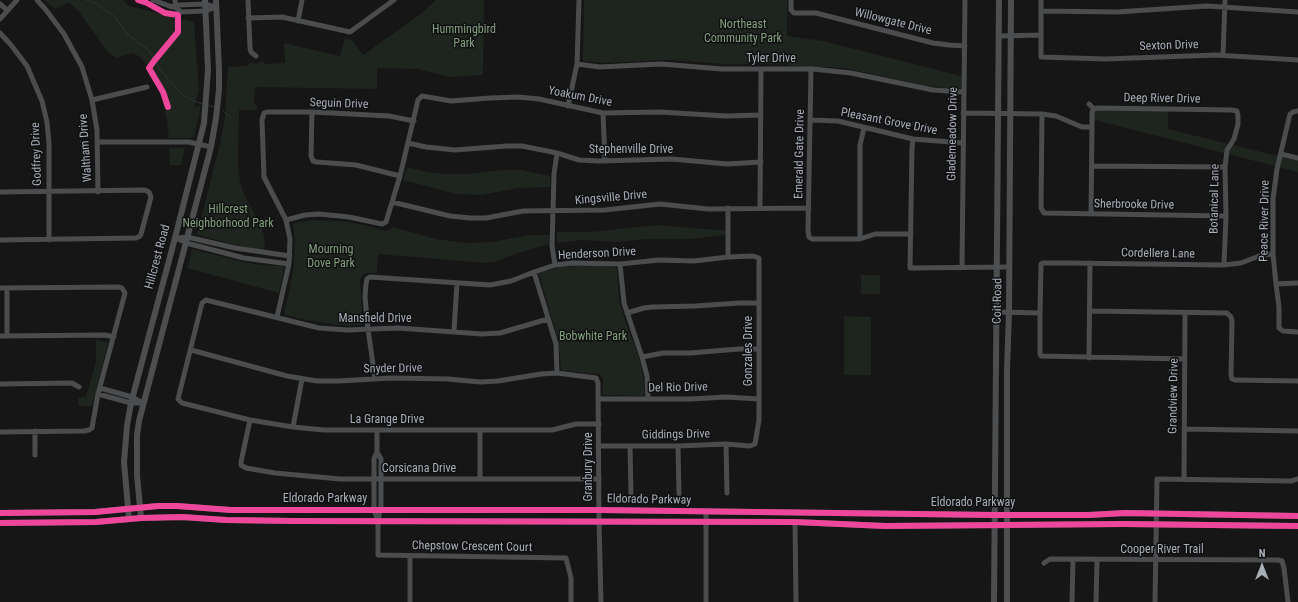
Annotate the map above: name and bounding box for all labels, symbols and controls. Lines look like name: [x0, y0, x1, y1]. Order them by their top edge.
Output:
street label: Willowgate Drive: [853, 5, 933, 39]
park label: Northeast Community Park: [704, 18, 782, 46]
park label: Hummingbird Park: [432, 23, 496, 51]
street label: Sexton Drive: [1139, 38, 1199, 54]
street label: Tyler Drive: [746, 52, 796, 66]
street label: Yoakum Drive: [547, 84, 613, 110]
street label: Glademeadow Drive: [945, 87, 961, 181]
street label: Deep River Drive: [1123, 91, 1201, 107]
street label: Seguin Drive: [309, 96, 369, 112]
street label: Pleasant Grove Drive: [839, 106, 939, 138]
street label: Emerald Gate Drive: [792, 109, 808, 199]
street label: Waltham Drive: [76, 113, 96, 183]
street label: Godfrey Drive: [29, 122, 45, 186]
street label: Stephenville Drive: [589, 143, 673, 157]
street label: Botanical Lane: [1207, 164, 1223, 234]
street label: Peace River Drive: [1257, 180, 1273, 262]
street label: Kingsville Drive: [574, 188, 648, 208]
street label: Sherbrooke Drive: [1094, 197, 1174, 213]
park label: Hillcrest Neighborhood Park: [182, 203, 274, 231]
street label: Hillcrest Road: [142, 223, 174, 291]
park label: Mourning Dove Park: [307, 243, 355, 271]
street label: Henderson Drive: [558, 245, 636, 263]
street label: Cordellera Lane: [1121, 246, 1195, 262]
street label: Coit Road: [990, 278, 1006, 324]
street label: Mansfield Drive: [338, 312, 412, 326]
street label: Gonzales Drive: [742, 316, 756, 386]
park label: Bobwhite Park: [559, 330, 627, 344]
street label: Grandview Drive: [1166, 358, 1182, 434]
street label: Snyder Drive: [363, 361, 423, 377]
street label: Del Rio Drive: [648, 380, 708, 396]
street label: La Grange Drive: [350, 413, 424, 427]
street label: Giddings Drive: [642, 427, 710, 443]
street label: Granbury Drive: [582, 432, 596, 502]
street label: Corsicana Drive: [382, 462, 456, 476]
street label: Eldorado Parkway: [283, 492, 367, 506]
street label: Eldorado Parkway: [607, 492, 691, 508]
street label: Eldorado Parkway: [931, 496, 1015, 510]
street label: Chepstow Crescent Court: [412, 539, 532, 555]
street label: Cooper River Trail: [1120, 543, 1204, 557]
north arrow: [1242, 546, 1282, 586]
text: N: [1259, 547, 1265, 560]

